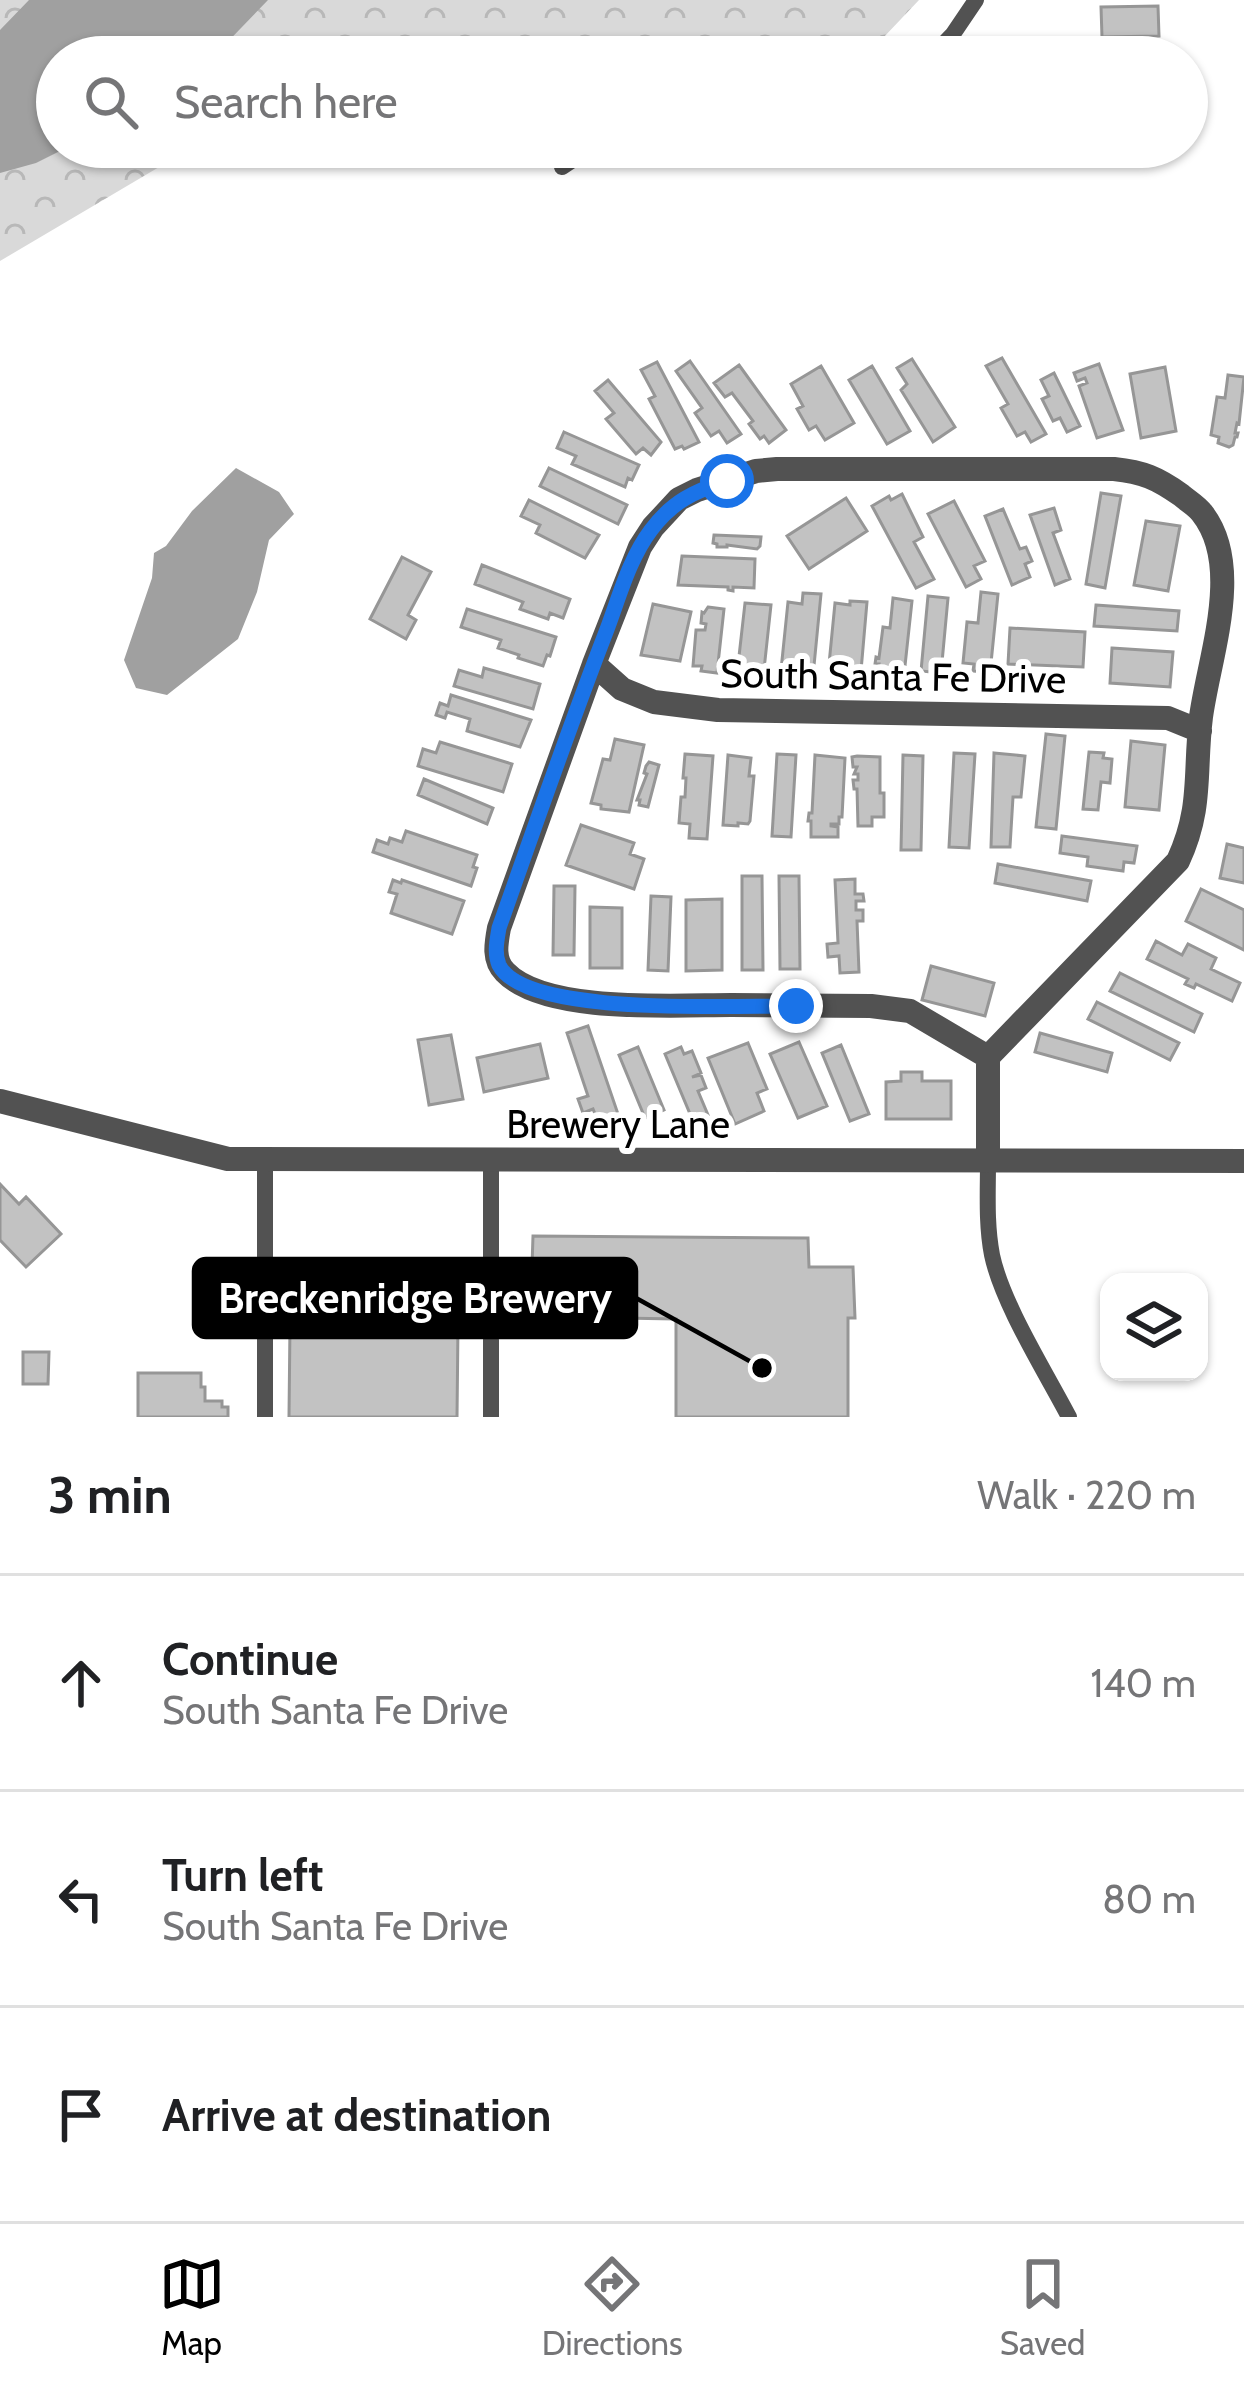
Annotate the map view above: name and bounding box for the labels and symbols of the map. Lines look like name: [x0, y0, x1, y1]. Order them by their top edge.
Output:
route start: [700, 454, 754, 508]
street label: South Santa Fe Drive: [719, 649, 1067, 703]
route end: [769, 979, 823, 1033]
street label: Brewery Lane: [506, 1100, 730, 1148]
callout: Breckenridge Brewery: [194, 1259, 636, 1337]
text: Breckenridge Brewery: [218, 1272, 612, 1324]

